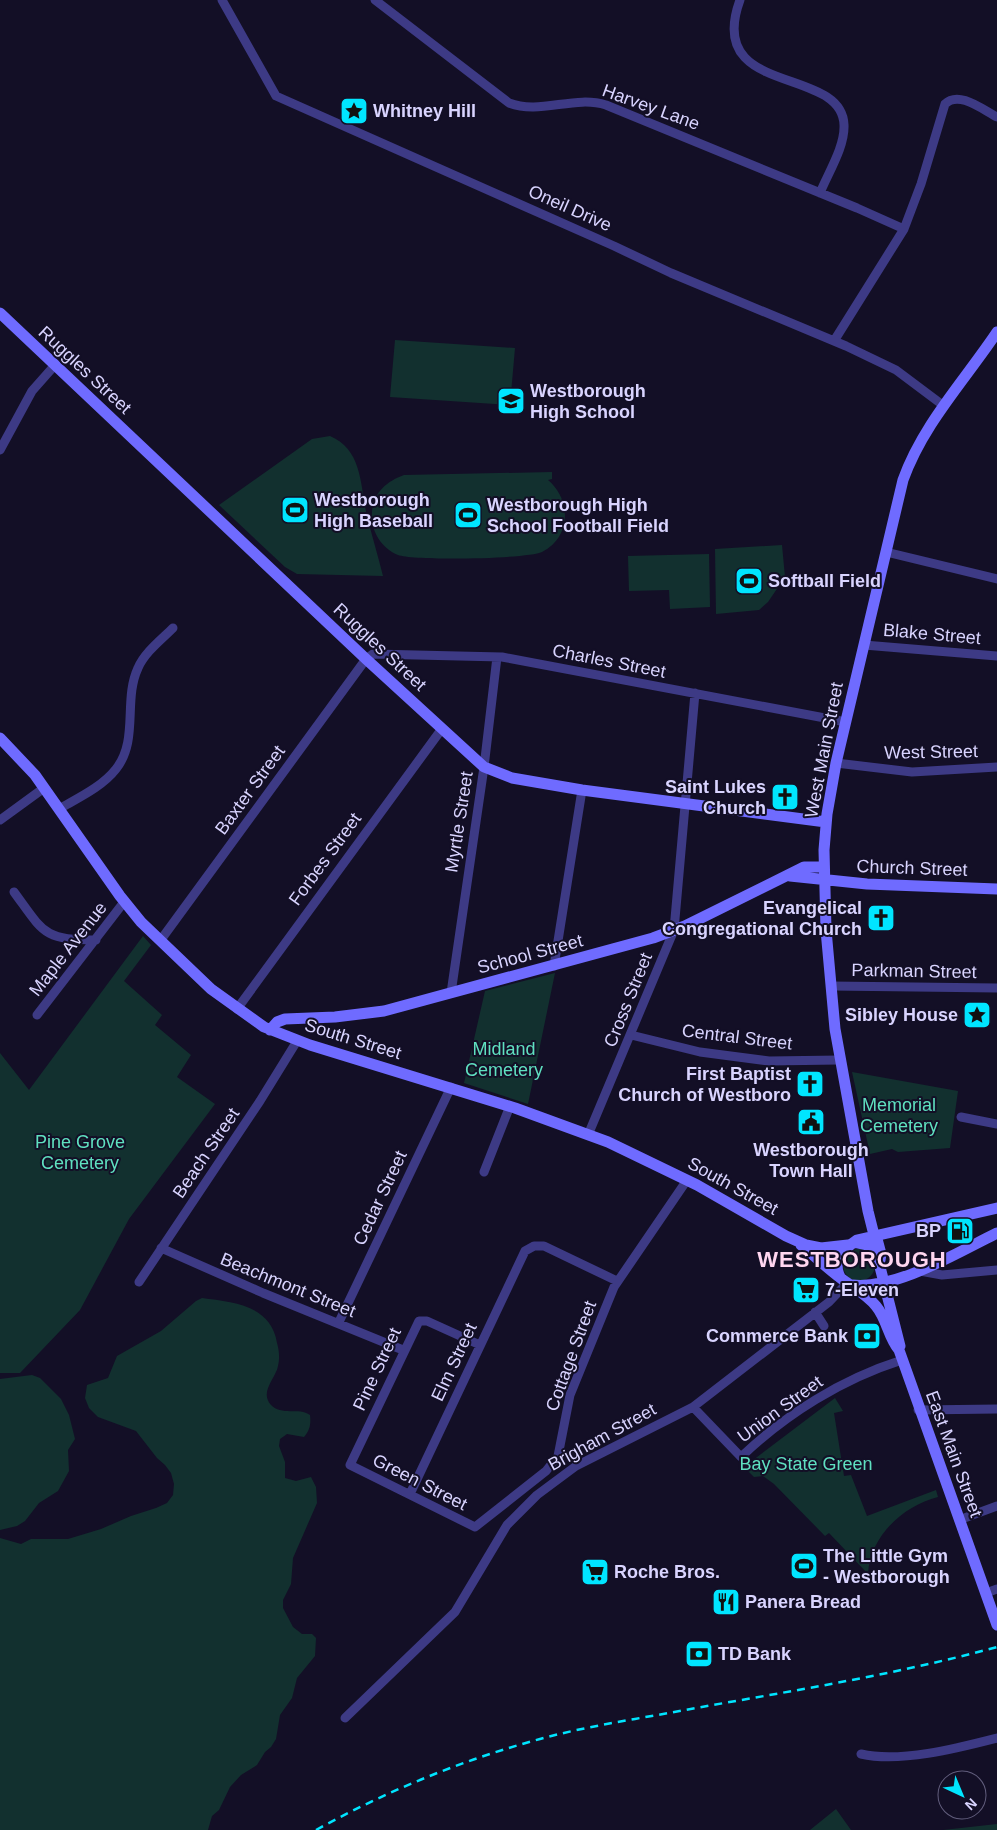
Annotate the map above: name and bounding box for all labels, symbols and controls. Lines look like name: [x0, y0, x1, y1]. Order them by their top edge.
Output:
street label: Harvey Lane: [600, 80, 702, 134]
place icon: Whitney Hill: [339, 96, 369, 126]
place label: Whitney Hill: [373, 101, 476, 121]
street label: Oneil Drive: [525, 181, 615, 235]
street label: Ruggles Street: [35, 322, 135, 418]
place label: Westborough High School: [530, 381, 646, 422]
school or university icon: Westborough High School: [496, 386, 526, 416]
place label: Westborough High Baseball: [314, 490, 433, 531]
sports icon: Westborough High Baseball: [280, 495, 310, 525]
place label: Westborough High School Football Field: [487, 495, 669, 536]
sports icon: Westborough High School Football Field: [453, 500, 483, 530]
sports icon: Softball Field: [734, 566, 764, 596]
place label: Softball Field: [768, 571, 881, 591]
street label: Ruggles Street: [330, 599, 430, 695]
street label: Blake Street: [882, 620, 982, 648]
street label: Charles Street: [551, 640, 667, 682]
street label: West Main Street: [801, 680, 847, 820]
street label: West Street: [884, 741, 978, 763]
street label: Baxter Street: [211, 742, 289, 838]
street label: Myrtle Street: [441, 770, 477, 874]
place label: Saint Lukes Church: [665, 777, 766, 818]
church icon: Saint Lukes Church: [770, 782, 800, 812]
street label: Forbes Street: [285, 809, 365, 909]
street label: Church Street: [856, 856, 968, 880]
street label: Maple Avenue: [25, 898, 111, 1000]
place label: Evangelical Congregational Church: [662, 898, 862, 939]
church icon: Evangelical Congregational Church: [866, 903, 896, 933]
street label: School Street: [475, 930, 585, 978]
street label: Cross Street: [600, 950, 656, 1050]
street label: Parkman Street: [851, 960, 977, 982]
place icon: Sibley House: [962, 1000, 992, 1030]
place label: Sibley House: [845, 1005, 958, 1025]
street label: South Street: [302, 1015, 404, 1063]
street label: Central Street: [681, 1020, 793, 1054]
park label: Midland Cemetery: [465, 1039, 543, 1080]
place label: First Baptist Church of Westboro: [618, 1064, 791, 1105]
church icon: First Baptist Church of Westboro: [795, 1069, 825, 1099]
park label: Memorial Cemetery: [860, 1095, 938, 1136]
street label: Beach Street: [169, 1104, 243, 1202]
public building icon: Westborough Town Hall: [796, 1107, 826, 1137]
park label: Pine Grove Cemetery: [35, 1132, 125, 1173]
place label: Westborough Town Hall: [753, 1140, 869, 1181]
street label: Cedar Street: [349, 1148, 411, 1248]
street label: South Street: [684, 1153, 782, 1219]
fuel station icon: BP: [945, 1216, 975, 1246]
place label: BP: [916, 1221, 941, 1241]
district label: WESTBOROUGH: [757, 1247, 947, 1272]
street label: Beachmont Street: [217, 1249, 359, 1321]
supermarket icon: 7-Eleven: [791, 1275, 821, 1305]
place label: 7-Eleven: [825, 1280, 899, 1300]
street label: Cottage Street: [542, 1298, 600, 1414]
street label: Elm Street: [427, 1320, 481, 1404]
bank icon: Commerce Bank: [852, 1321, 882, 1351]
street label: Pine Street: [349, 1324, 405, 1414]
place label: Commerce Bank: [706, 1326, 849, 1346]
street label: Union Street: [734, 1372, 826, 1446]
street label: East Main Street: [922, 1388, 986, 1520]
street label: Brigham Street: [545, 1399, 659, 1475]
street label: Green Street: [370, 1450, 470, 1514]
park label: Bay State Green: [739, 1454, 873, 1474]
place label: The Little Gym - Westborough: [823, 1546, 950, 1587]
sports icon: The Little Gym - Westborough: [789, 1551, 819, 1581]
supermarket icon: Roche Bros.: [580, 1557, 610, 1587]
place label: Roche Bros.: [614, 1562, 720, 1582]
restaurant icon: Panera Bread: [711, 1587, 741, 1617]
place label: Panera Bread: [745, 1592, 861, 1612]
bank icon: TD Bank: [684, 1639, 714, 1669]
place label: TD Bank: [718, 1644, 792, 1664]
north arrow: [937, 1770, 987, 1820]
text: N: [962, 1795, 980, 1814]

